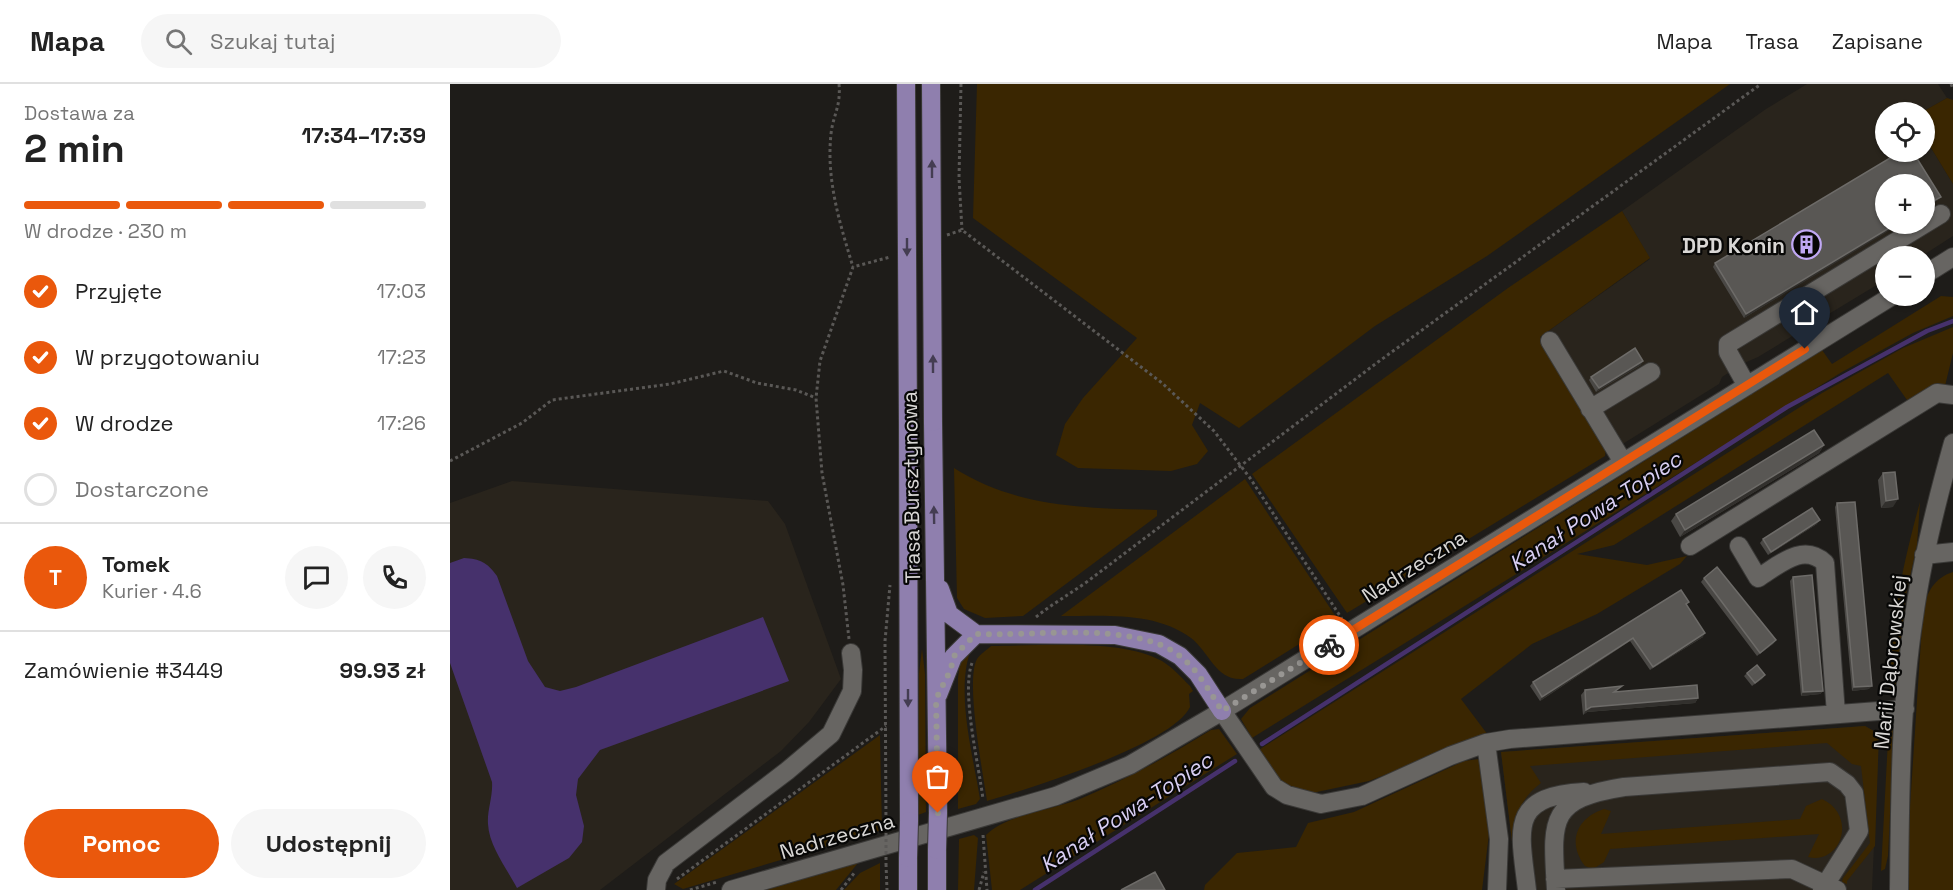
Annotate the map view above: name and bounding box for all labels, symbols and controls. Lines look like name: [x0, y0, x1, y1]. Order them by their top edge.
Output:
search box: [141, 14, 561, 68]
text: Mapa: [30, 23, 105, 59]
icon: search: [162, 25, 195, 58]
text: Szukaj tutaj: [210, 27, 335, 55]
text: Mapa: [1657, 28, 1712, 55]
text: Trasa: [1745, 28, 1799, 55]
text: Zapisane: [1832, 28, 1923, 55]
text: Dostawa za: [24, 100, 135, 126]
map controls: [1875, 102, 1935, 306]
button: locate: [1875, 102, 1935, 162]
text: 17:34–17:39: [301, 121, 426, 149]
text: 2 min: [24, 124, 125, 173]
one-way arrow: [927, 159, 937, 178]
button: +: [1875, 174, 1935, 234]
text: W drodze · 230 m: [24, 218, 187, 244]
building icon: DPD Konin: [1790, 229, 1822, 261]
place label: DPD Konin: [1682, 232, 1785, 259]
one-way arrow: [902, 238, 912, 257]
button: −: [1875, 246, 1935, 306]
icon: check: [24, 275, 57, 308]
text: Przyjęte: [75, 277, 162, 305]
text: 17:03: [376, 278, 426, 304]
pin: [1779, 287, 1830, 349]
icon: home: [1788, 296, 1821, 329]
icon: check: [24, 341, 57, 374]
text: W przygotowaniu: [75, 343, 260, 371]
text: 17:23: [377, 344, 426, 370]
one-way arrow: [928, 354, 938, 373]
street label: Trasa Bursztynowa: [896, 391, 926, 583]
icon: check: [24, 407, 57, 440]
text: W drodze: [75, 409, 174, 437]
text: 17:26: [377, 410, 426, 436]
water label: Kanał Powa-Topiec: [1503, 444, 1687, 577]
text: Dostarczone: [75, 475, 209, 503]
one-way arrow: [929, 505, 939, 524]
street label: Nadrzeczna: [1357, 523, 1471, 609]
button: chat: [285, 546, 348, 609]
button: phone: [363, 546, 426, 609]
text: Tomek: [102, 550, 170, 578]
text: T: [49, 563, 62, 591]
street label: Marii Dąbrowskiej: [1867, 573, 1913, 751]
text: Kurier · 4.6: [102, 578, 202, 604]
courier: [1299, 615, 1359, 675]
icon: bike: [1313, 629, 1346, 662]
text: Zamówienie #3449: [24, 656, 223, 684]
text: 99.93 zł: [340, 656, 426, 684]
one-way arrow: [903, 689, 913, 708]
water label: Kanał Powa-Topiec: [1034, 745, 1218, 878]
pin: [912, 751, 963, 813]
icon: bag: [921, 760, 954, 793]
street label: Nadrzeczna: [776, 807, 898, 865]
button: Pomoc: [24, 809, 219, 878]
button: Udostępnij: [231, 809, 426, 878]

